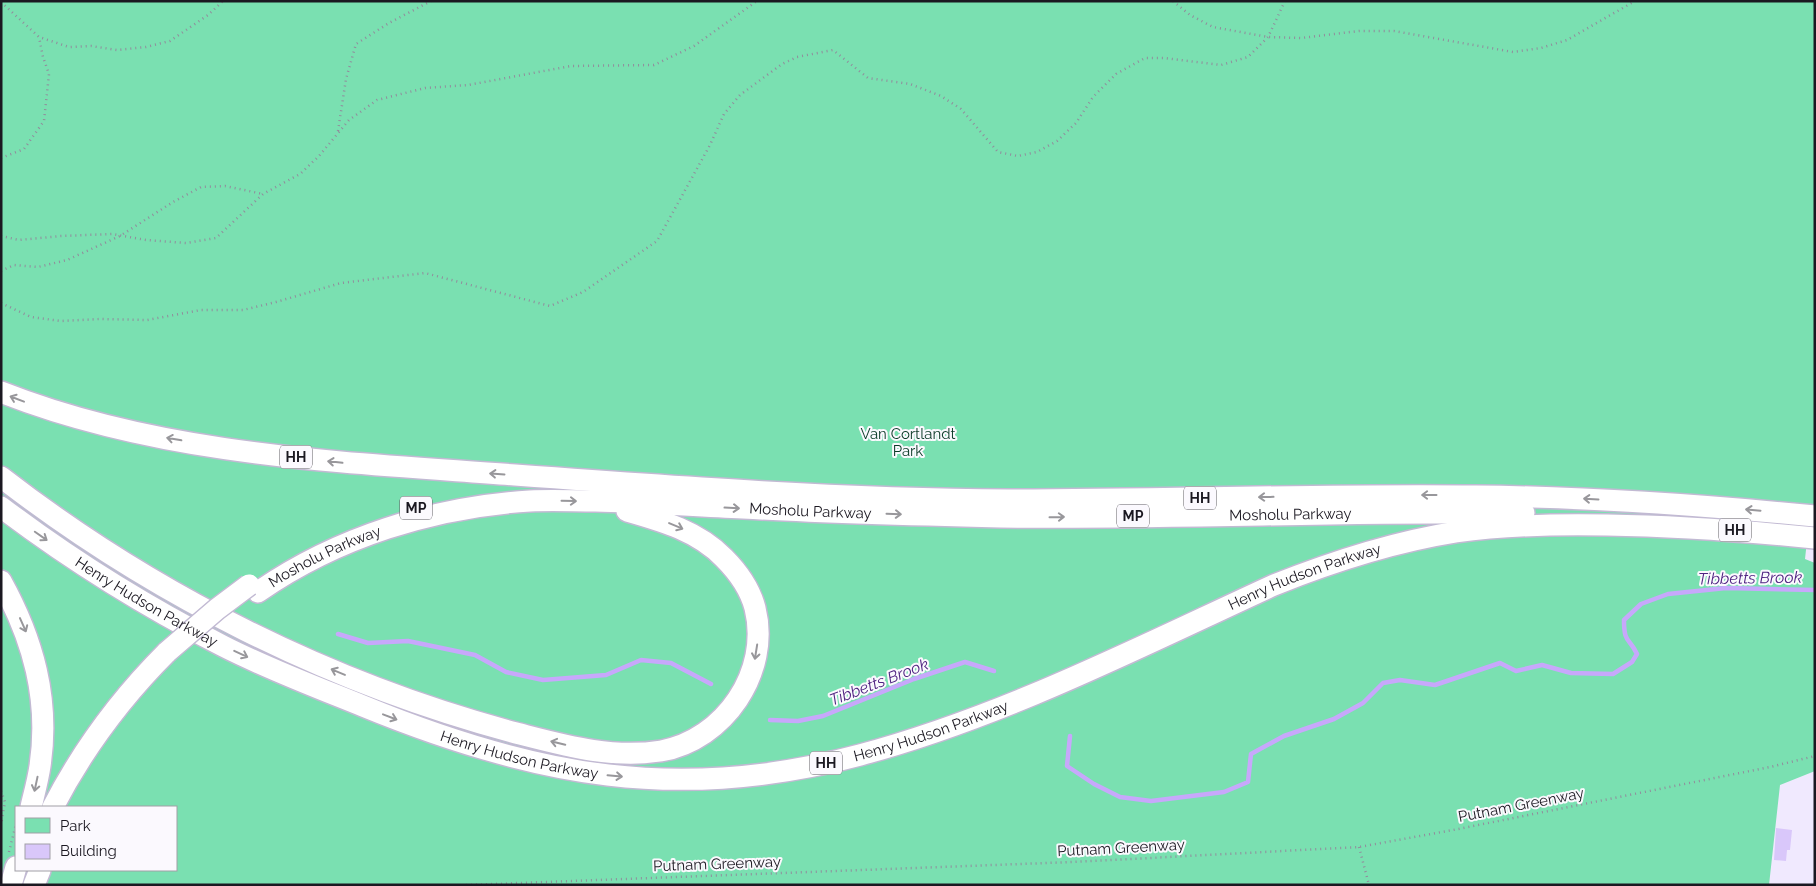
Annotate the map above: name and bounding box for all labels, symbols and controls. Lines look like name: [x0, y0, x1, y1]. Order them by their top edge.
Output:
one-way arrow: [10, 394, 26, 403]
park label: Van Cortlandt Park: [860, 425, 956, 460]
one-way arrow: [167, 434, 183, 444]
road number: HH: [280, 446, 312, 468]
one-way arrow: [328, 457, 344, 467]
one-way arrow: [490, 469, 506, 478]
road number: HH: [1184, 486, 1216, 509]
one-way arrow: [1421, 490, 1438, 500]
one-way arrow: [1259, 492, 1275, 502]
one-way arrow: [1584, 495, 1600, 504]
road number: MP: [400, 496, 432, 520]
one-way arrow: [560, 496, 576, 506]
street label: Mosholu Parkway: [749, 499, 872, 523]
one-way arrow: [724, 503, 740, 512]
road number: MP: [1117, 504, 1149, 528]
street label: Mosholu Parkway: [1229, 505, 1352, 525]
one-way arrow: [1746, 505, 1762, 515]
one-way arrow: [886, 510, 902, 519]
one-way arrow: [1048, 512, 1064, 522]
road number: HH: [1719, 518, 1751, 542]
street label: Mosholu Parkway: [265, 522, 383, 591]
one-way arrow: [668, 522, 683, 532]
one-way arrow: [34, 531, 48, 541]
street label: Henry Hudson Parkway: [1225, 540, 1383, 614]
street label: Henry Hudson Parkway: [72, 553, 221, 651]
water label: Tibbetts Brook: [1698, 568, 1803, 588]
one-way arrow: [19, 617, 29, 632]
one-way arrow: [751, 644, 761, 660]
one-way arrow: [233, 650, 248, 659]
water label: Tibbetts Brook: [827, 654, 931, 710]
one-way arrow: [331, 666, 346, 676]
street label: Henry Hudson Parkway: [852, 697, 1011, 765]
one-way arrow: [382, 713, 398, 722]
street label: Henry Hudson Parkway: [438, 727, 600, 783]
one-way arrow: [551, 738, 567, 747]
road number: HH: [810, 751, 842, 774]
one-way arrow: [606, 771, 622, 780]
one-way arrow: [31, 776, 40, 792]
street label: Putnam Greenway: [1457, 784, 1585, 826]
legend: [15, 806, 178, 871]
text: Park: [60, 817, 91, 835]
street label: Putnam Greenway: [1057, 836, 1185, 860]
text: Building: [60, 842, 117, 860]
street label: Putnam Greenway: [653, 853, 781, 875]

